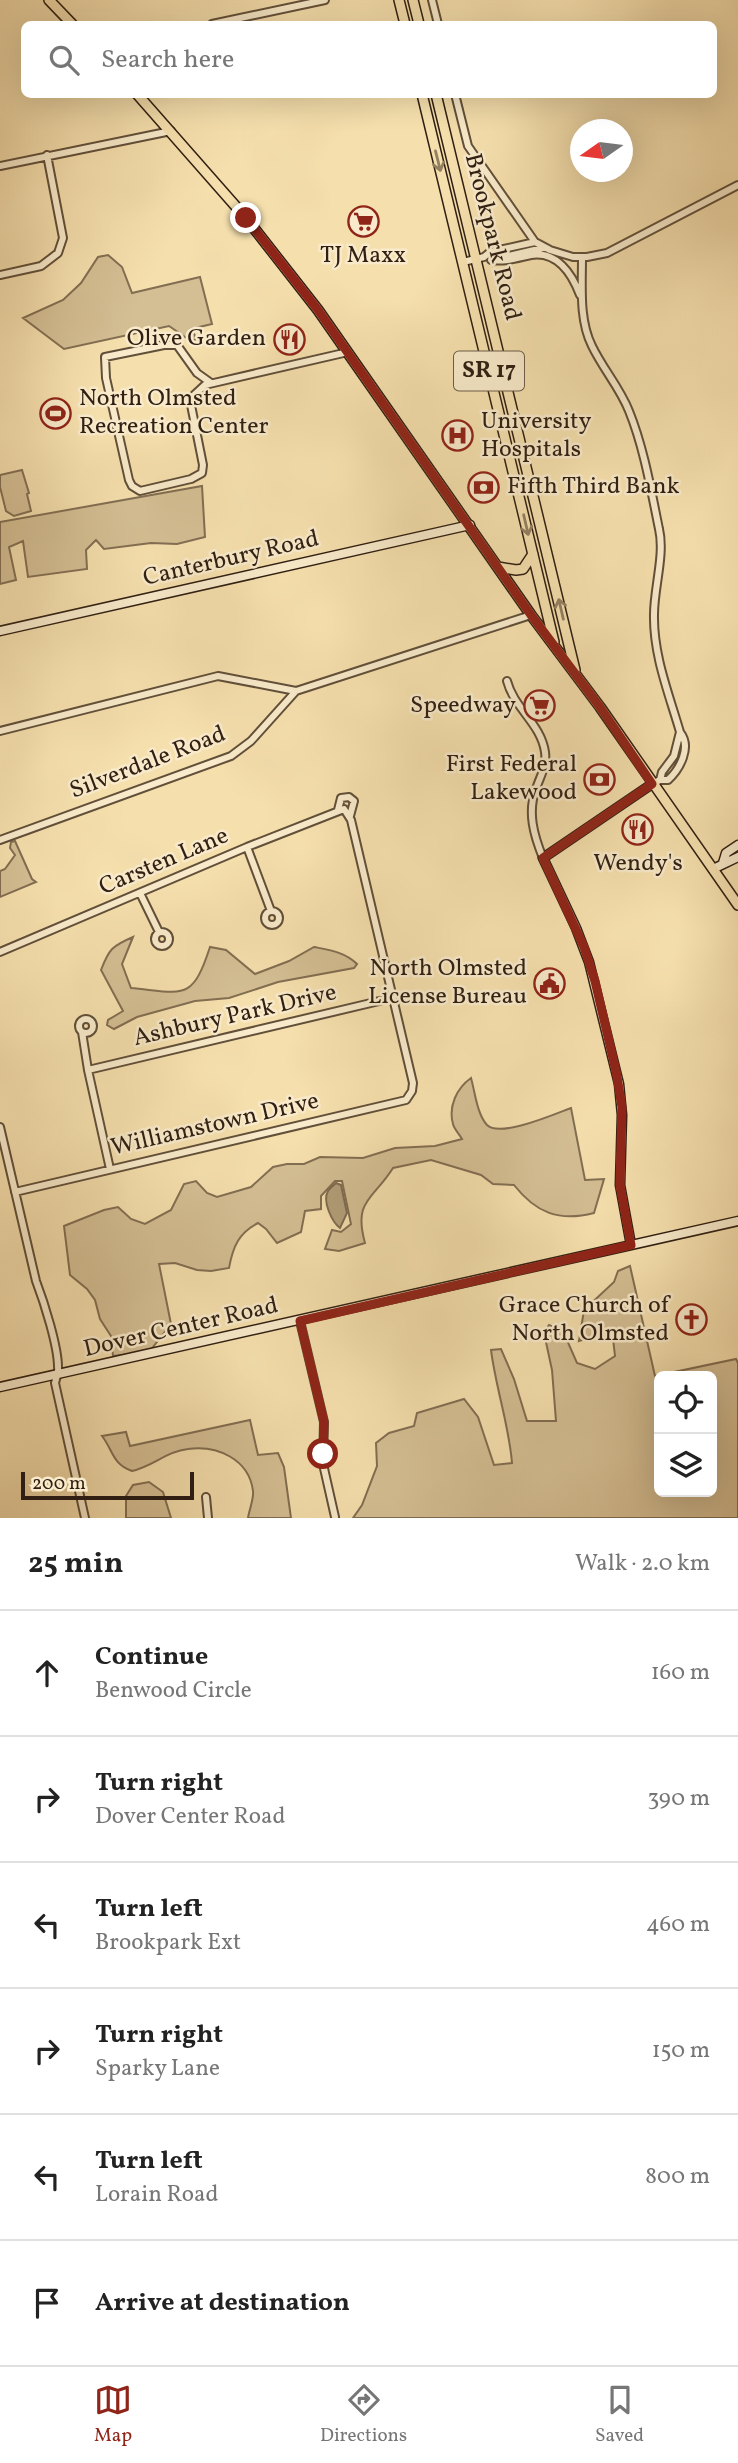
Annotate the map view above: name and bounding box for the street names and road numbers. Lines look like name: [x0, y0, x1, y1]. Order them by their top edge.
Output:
street label: Brookpark Road: [455, 150, 529, 324]
road number: SR 17: [454, 352, 524, 390]
street label: Canterbury Road: [140, 522, 322, 596]
street label: Silverdale Road: [65, 718, 231, 808]
street label: Carsten Lane: [94, 819, 234, 905]
street label: Ashbury Park Drive: [130, 976, 340, 1056]
street label: Williamstown Drive: [108, 1085, 322, 1165]
street label: Dover Center Road: [80, 1289, 282, 1367]

